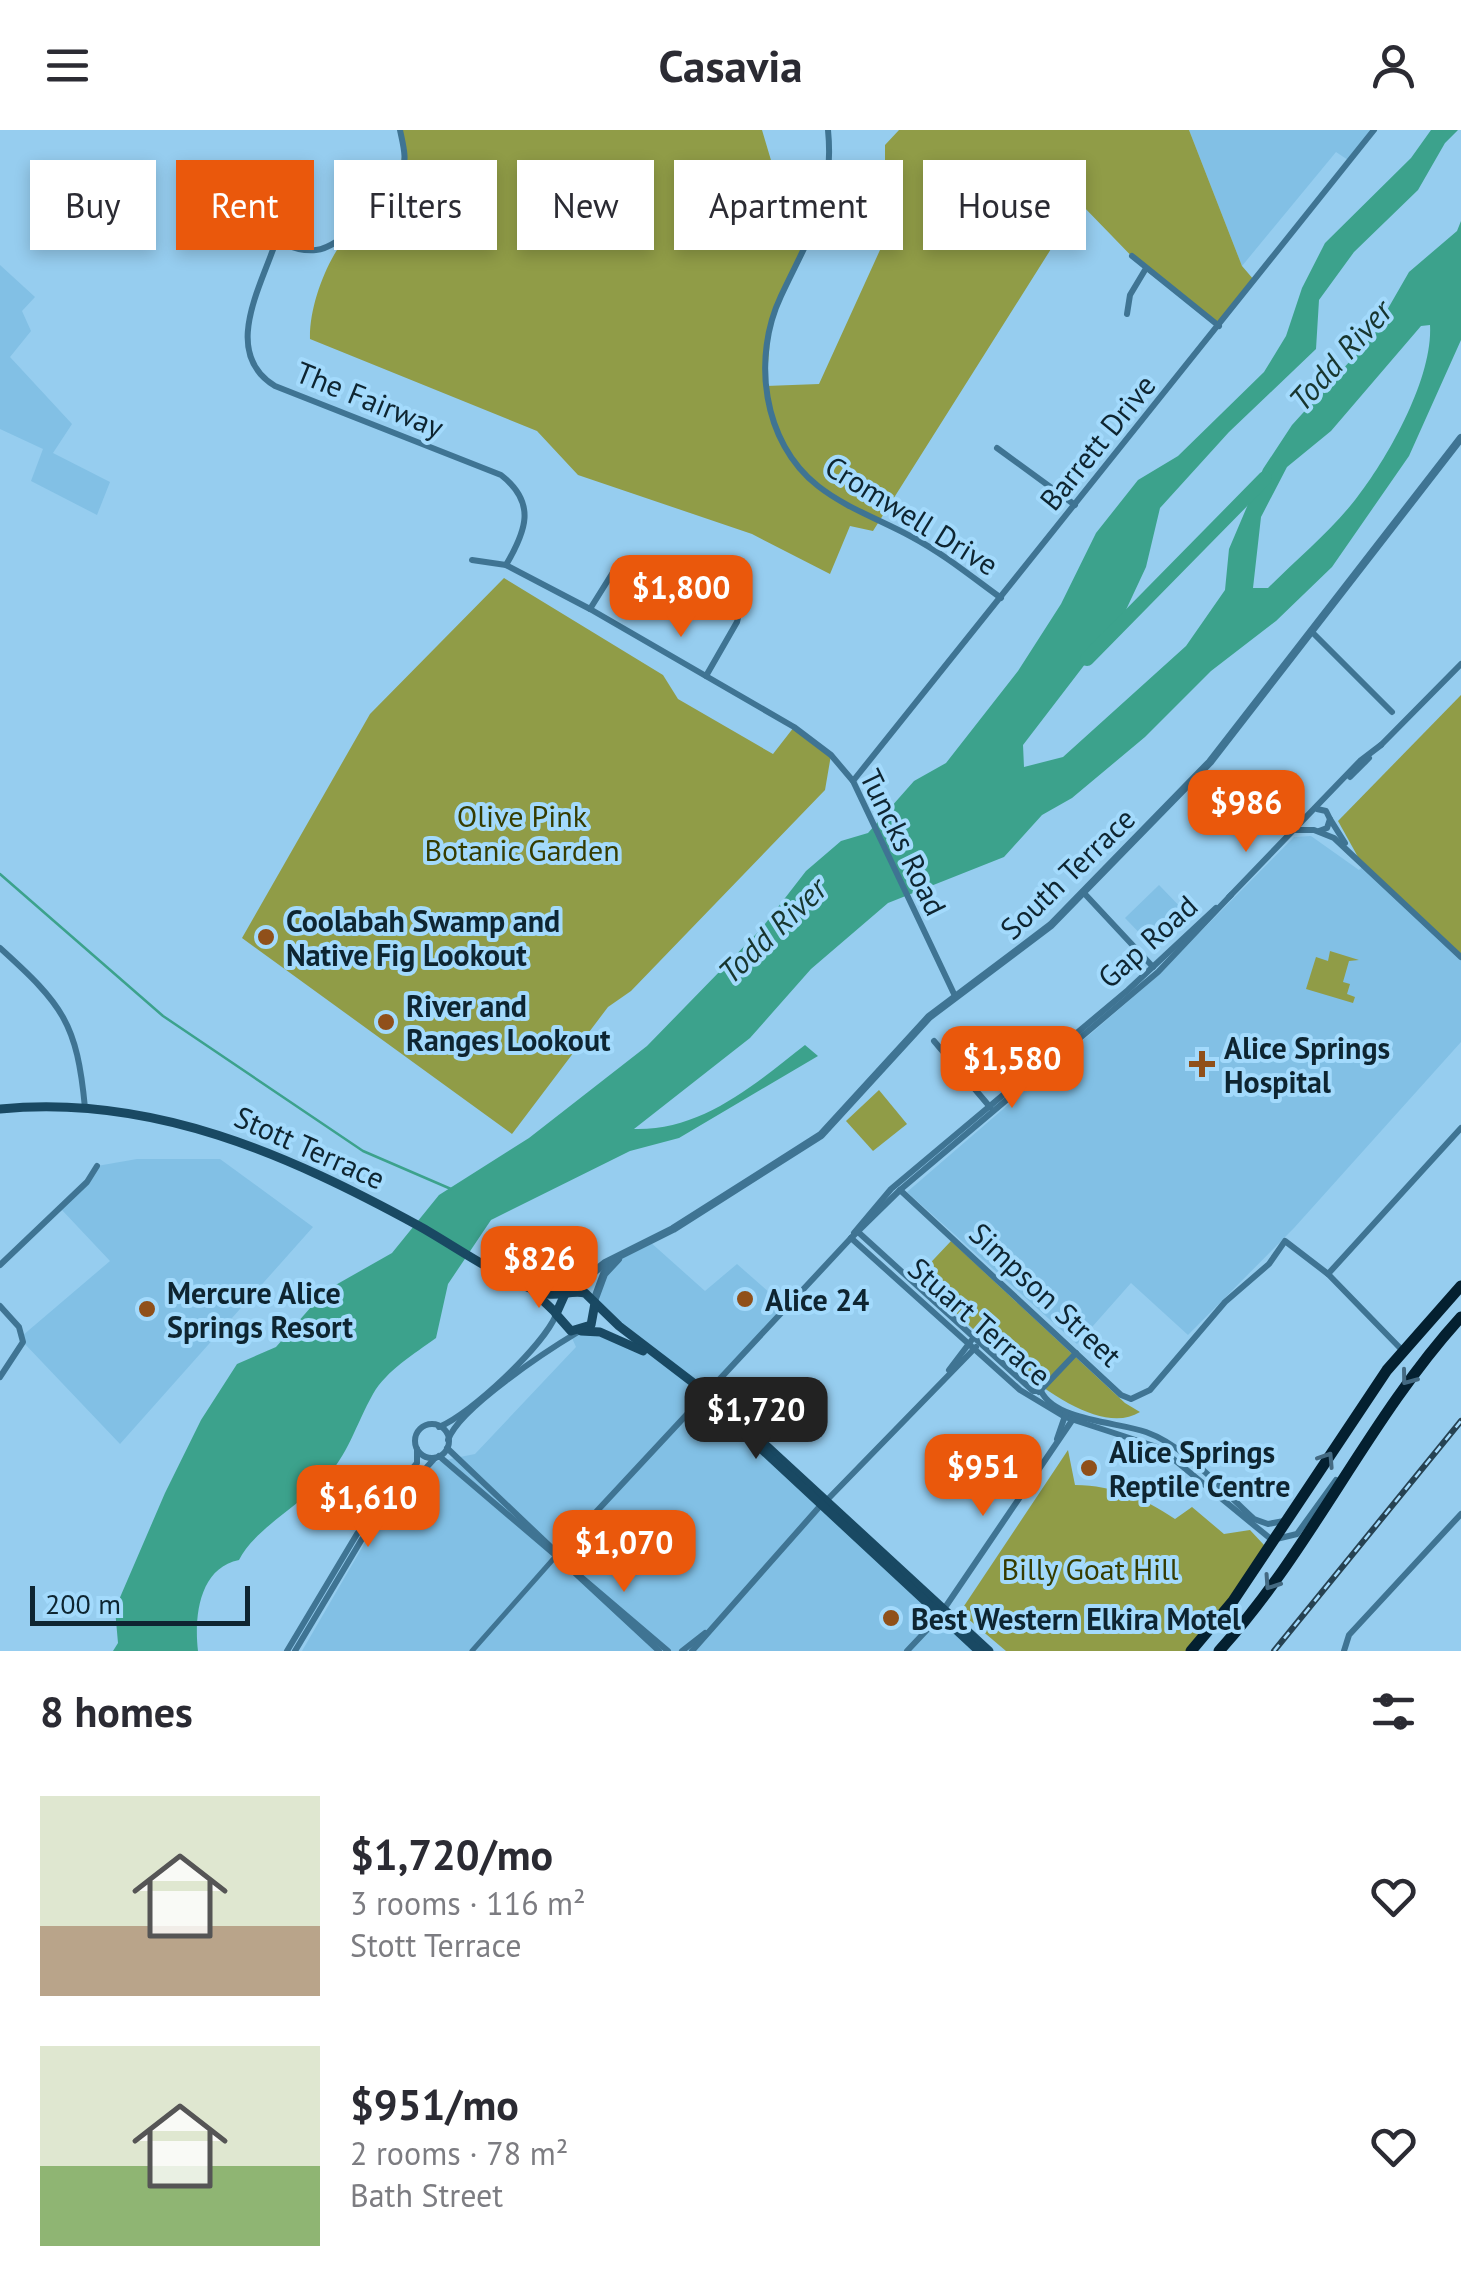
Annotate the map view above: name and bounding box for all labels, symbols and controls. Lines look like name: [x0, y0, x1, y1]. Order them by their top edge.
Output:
text: Casavia: [658, 36, 803, 94]
icon: menu: [40, 38, 95, 93]
icon: person: [1366, 38, 1421, 93]
chip: Buy: [30, 160, 156, 250]
chip: Rent: [176, 160, 314, 250]
chip: Filters: [334, 160, 497, 250]
chip: New: [517, 160, 654, 250]
chip: Apartment: [674, 160, 903, 250]
chip: House: [923, 160, 1086, 250]
water label: Todd River: [1279, 289, 1403, 419]
street label: The Fairway: [290, 352, 450, 446]
street label: Barrett Drive: [1030, 366, 1164, 518]
street label: Cromwell Drive: [818, 446, 1006, 584]
pin: $1,800: [600, 555, 762, 640]
text: $1,800: [632, 566, 730, 608]
street label: Tuncks Road: [852, 762, 956, 922]
pin: $986: [1187, 770, 1305, 855]
text: $986: [1210, 781, 1282, 823]
park label: Olive Pink Botanic Garden: [424, 796, 620, 869]
street label: South Terrace: [991, 799, 1143, 947]
water label: Todd River: [709, 866, 837, 992]
street label: Gap Road: [1089, 886, 1205, 996]
place label: Coolabah Swamp and Native Fig Lookout: [286, 901, 560, 974]
marker: Coolabah Swamp and Native Fig Lookout: [255, 926, 277, 948]
place label: River and Ranges Lookout: [406, 986, 611, 1059]
marker: River and Ranges Lookout: [375, 1011, 397, 1033]
pin: $1,580: [931, 1026, 1093, 1111]
place label: Alice Springs Hospital: [1224, 1028, 1390, 1101]
text: $1,580: [963, 1037, 1061, 1079]
marker: Alice Springs Hospital: [1189, 1051, 1215, 1077]
street label: Stott Terrace: [229, 1097, 391, 1197]
street label: Simpson Street: [962, 1213, 1130, 1375]
pin: $826: [480, 1226, 598, 1311]
text: $826: [503, 1237, 575, 1279]
street label: Stuart Terrace: [900, 1248, 1060, 1394]
place label: Mercure Alice Springs Resort: [167, 1273, 353, 1346]
place label: Alice 24: [765, 1280, 869, 1319]
marker: Alice 24: [734, 1288, 756, 1310]
marker: Mercure Alice Springs Resort: [136, 1298, 158, 1320]
one-way arrow: [1403, 1366, 1420, 1384]
pin: $1,720: [675, 1377, 837, 1462]
text: $1,720: [707, 1388, 805, 1430]
place label: Alice Springs Reptile Centre: [1109, 1432, 1290, 1505]
pin: $951: [924, 1434, 1042, 1519]
text: $951: [947, 1445, 1019, 1487]
one-way arrow: [1314, 1452, 1333, 1470]
marker: Alice Springs Reptile Centre: [1078, 1457, 1100, 1479]
pin: $1,610: [287, 1465, 449, 1550]
text: $1,610: [319, 1476, 417, 1518]
pin: $1,070: [543, 1510, 705, 1595]
text: $1,070: [575, 1521, 673, 1563]
park label: Billy Goat Hill: [1001, 1549, 1179, 1588]
one-way arrow: [1264, 1573, 1283, 1591]
scale bar: [30, 1581, 250, 1626]
text: 200 m: [45, 1585, 121, 1622]
place label: Best Western Elkira Motel: [911, 1599, 1241, 1638]
marker: Best Western Elkira Motel: [880, 1607, 902, 1629]
text: 8 homes: [40, 1684, 193, 1739]
icon: filters: [1366, 1684, 1421, 1739]
text: $1,720/mo: [350, 1827, 553, 1882]
icon: home: [120, 1836, 240, 1956]
icon: heart: [1366, 1869, 1421, 1924]
text: 3 rooms · 116 m²: [350, 1882, 586, 1924]
text: Stott Terrace: [350, 1924, 521, 1966]
text: $951/mo: [350, 2077, 519, 2132]
icon: home: [120, 2086, 240, 2206]
icon: heart: [1366, 2119, 1421, 2174]
text: 2 rooms · 78 m²: [350, 2132, 568, 2174]
text: Bath Street: [350, 2174, 503, 2216]

